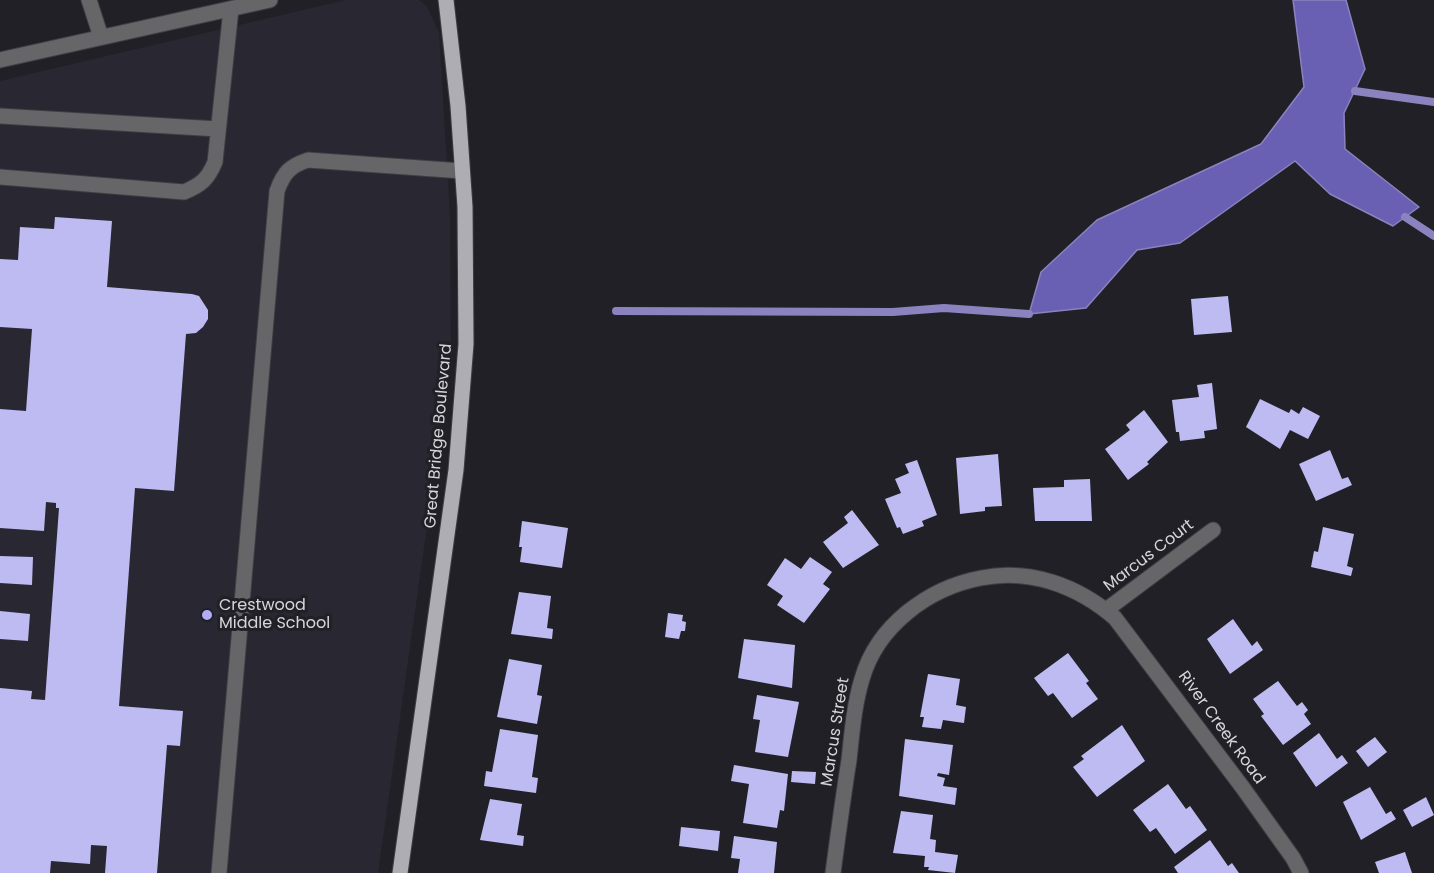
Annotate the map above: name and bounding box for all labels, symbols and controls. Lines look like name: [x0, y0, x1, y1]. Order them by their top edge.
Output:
street label: Great Bridge Boulevard: [421, 343, 457, 529]
street label: Marcus Court: [1100, 516, 1198, 596]
place label: Crestwood Middle School: [219, 596, 330, 634]
marker: Crestwood Middle School: [200, 608, 214, 622]
street label: River Creek Road: [1174, 668, 1268, 788]
street label: Marcus Street: [818, 676, 854, 788]

